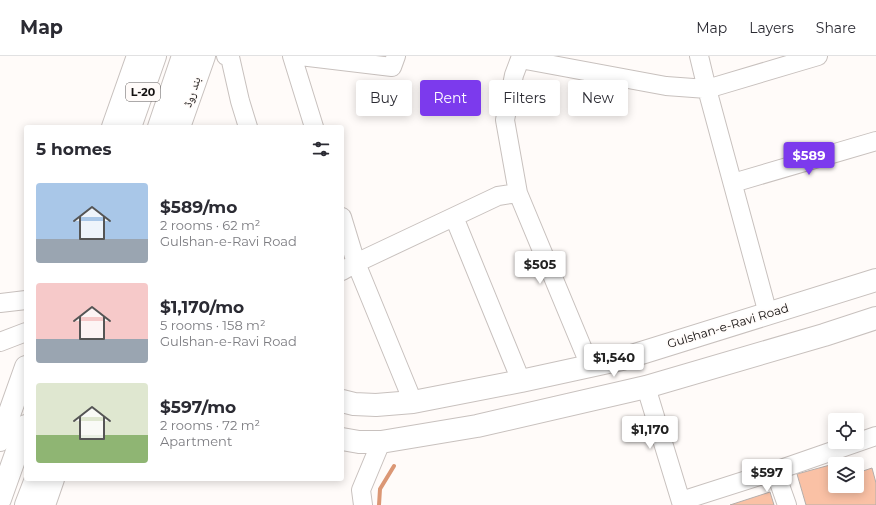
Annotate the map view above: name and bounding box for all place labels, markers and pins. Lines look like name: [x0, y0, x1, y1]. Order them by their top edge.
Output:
pin: $589: [785, 142, 833, 176]
pin: $505: [516, 251, 564, 285]
pin: $1,540: [581, 344, 647, 378]
pin: $1,170: [617, 416, 683, 450]
pin: $597: [743, 459, 791, 493]

